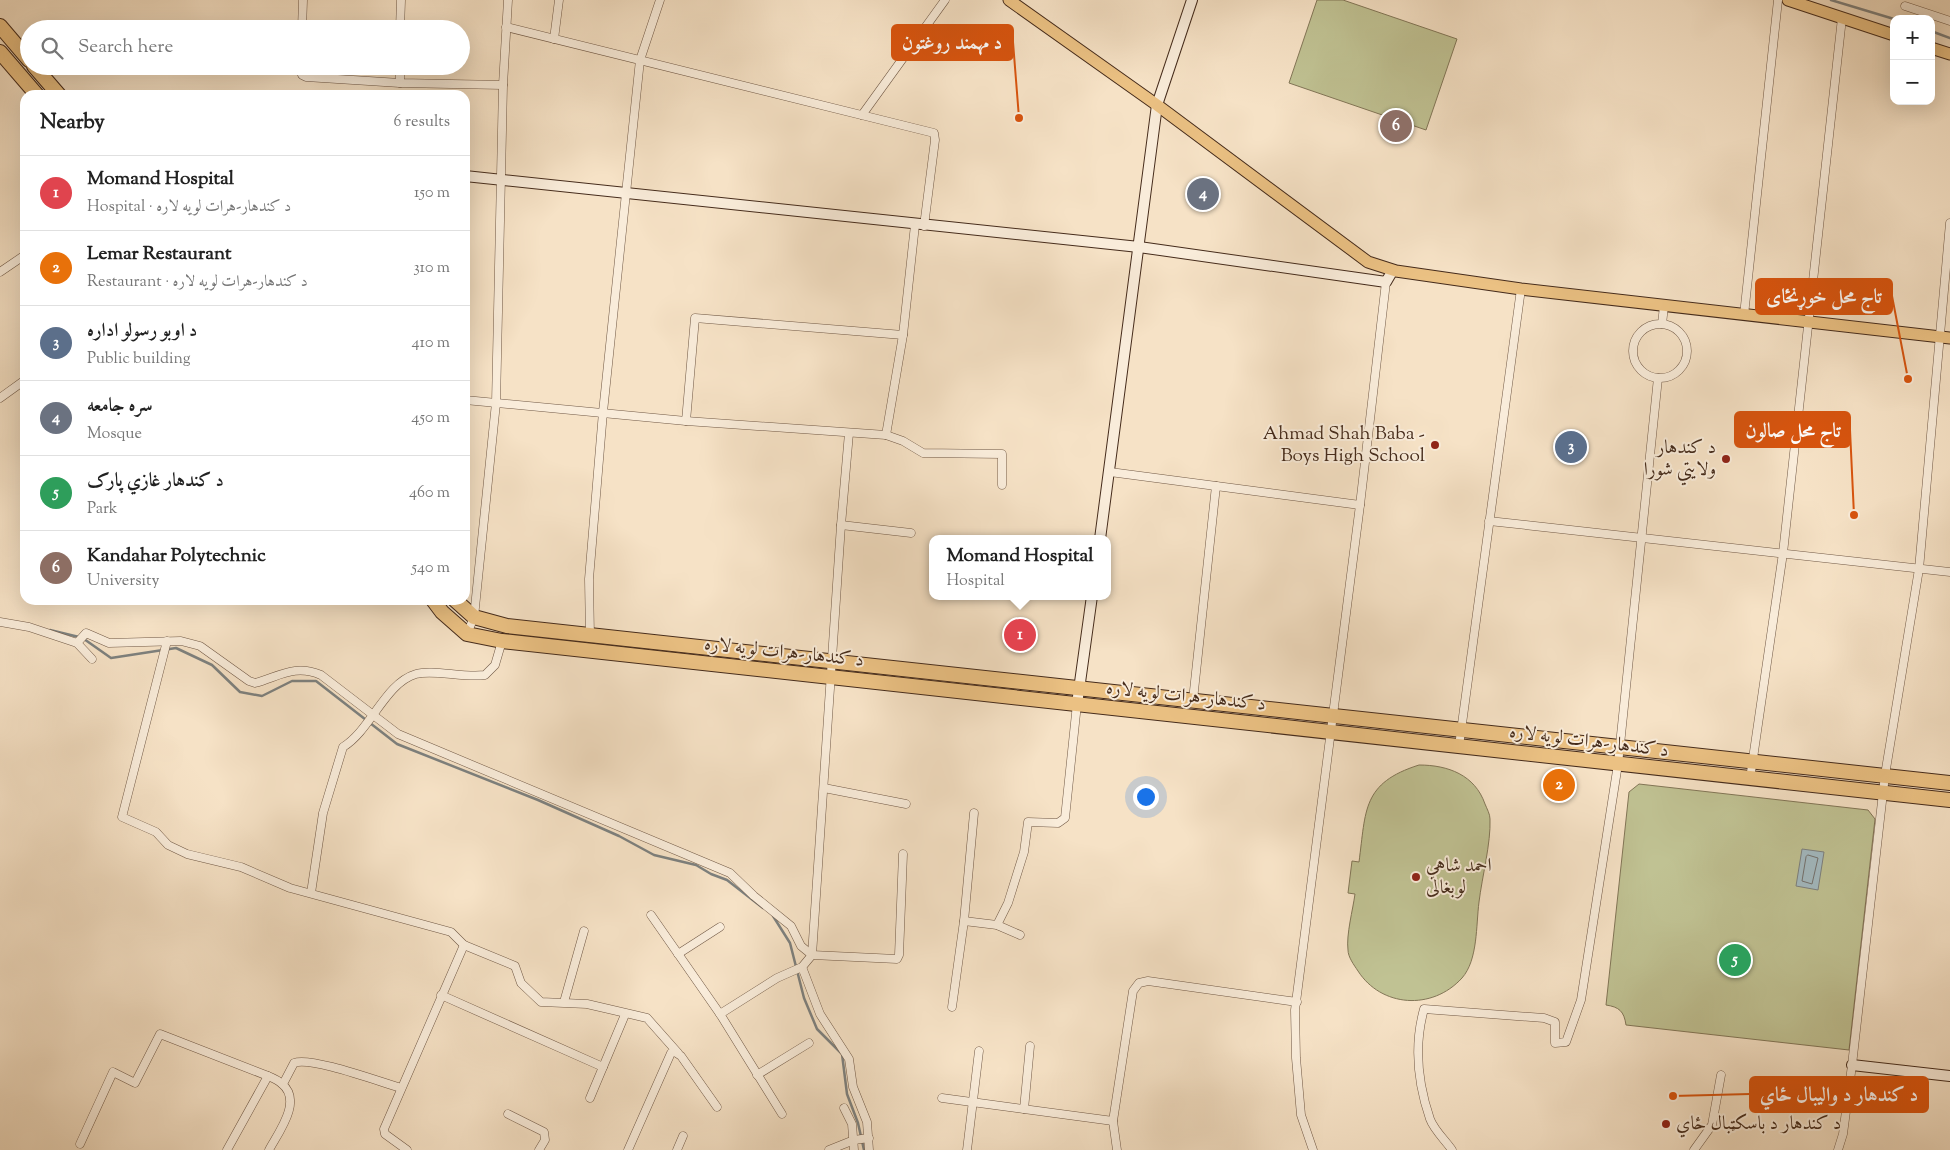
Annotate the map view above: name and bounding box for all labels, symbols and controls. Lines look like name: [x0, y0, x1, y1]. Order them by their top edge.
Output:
map controls: [1890, 15, 1935, 105]
button: +: [1890, 15, 1935, 60]
search box: [20, 20, 470, 75]
callout: د مهمند روغتون: [892, 25, 1013, 60]
text: د مهمند روغتون: [902, 30, 1002, 59]
icon: search: [38, 34, 66, 62]
text: Search here: [78, 34, 173, 61]
button: −: [1890, 60, 1935, 105]
pin: 6: [1380, 107, 1412, 145]
text: Nearby: [40, 108, 105, 138]
text: 6 results: [394, 111, 450, 134]
text: Momand Hospital: [87, 166, 234, 193]
pin: 4: [1187, 175, 1219, 213]
text: 1: [53, 182, 59, 205]
text: 150 m: [414, 182, 450, 205]
text: Hospital · د کندهار-هرات لويه لاره: [87, 196, 291, 219]
text: Lemar Restaurant: [87, 241, 231, 268]
text: 2: [52, 257, 60, 280]
text: 310 m: [413, 257, 450, 280]
text: Restaurant · د کندهار-هرات لويه لاره: [87, 271, 308, 294]
callout: تاج محل خوړنځای: [1756, 279, 1892, 314]
text: تاج محل خوړنځای: [1766, 284, 1883, 315]
text: د اوبو رسولو اداره: [87, 318, 197, 345]
text: 3: [53, 332, 59, 355]
text: 410 m: [412, 332, 450, 355]
text: Public building: [87, 348, 191, 371]
text: سره جامعه: [87, 393, 153, 420]
text: 4: [52, 407, 60, 430]
text: 450 m: [411, 407, 450, 430]
callout: تاج محل صالون: [1735, 412, 1850, 447]
text: تاج محل صالون: [1745, 418, 1842, 449]
place label: Ahmad Shah Baba - Boys High School: [1263, 421, 1425, 470]
text: Mosque: [87, 423, 142, 446]
pin: 3: [1555, 428, 1587, 466]
place label: د کندهار ولايتي شورا: [1644, 435, 1716, 486]
marker: Ahmad Shah Baba - Boys High School: [1429, 439, 1441, 451]
marker: د کندهار ولايتي شورا: [1720, 453, 1732, 465]
text: د کندهار غازي پارک: [87, 468, 224, 495]
text: 5: [53, 482, 59, 505]
text: 460 m: [409, 482, 450, 505]
text: Park: [87, 498, 118, 521]
popup: [929, 535, 1111, 600]
text: Kandahar Polytechnic: [87, 543, 266, 570]
text: Momand Hospital: [946, 543, 1094, 570]
text: 6: [52, 557, 60, 580]
text: 540 m: [412, 557, 450, 580]
text: University: [87, 570, 160, 593]
text: Hospital: [946, 570, 1005, 593]
pin: 1: [1004, 616, 1036, 654]
street label: د کندهار-هرات لويه لاره: [703, 631, 865, 675]
street label: د کندهار-هرات لويه لاره: [1105, 675, 1267, 719]
street label: د کندهار-هرات لويه لاره: [1508, 719, 1670, 765]
pin: 2: [1543, 766, 1575, 804]
your location: [1133, 784, 1159, 810]
place label: احمد شاهي لوبغالی: [1426, 853, 1492, 902]
marker: احمد شاهي لوبغالی: [1410, 871, 1422, 883]
pin: 5: [1719, 941, 1751, 979]
callout: د کندهار د واليبال ځاي: [1750, 1077, 1928, 1112]
text: د کندهار د واليبال ځاي: [1760, 1082, 1918, 1111]
place label: د کندهار د باسکټبال ځاي: [1676, 1111, 1841, 1138]
marker: د کندهار د باسکټبال ځاي: [1660, 1118, 1672, 1130]

